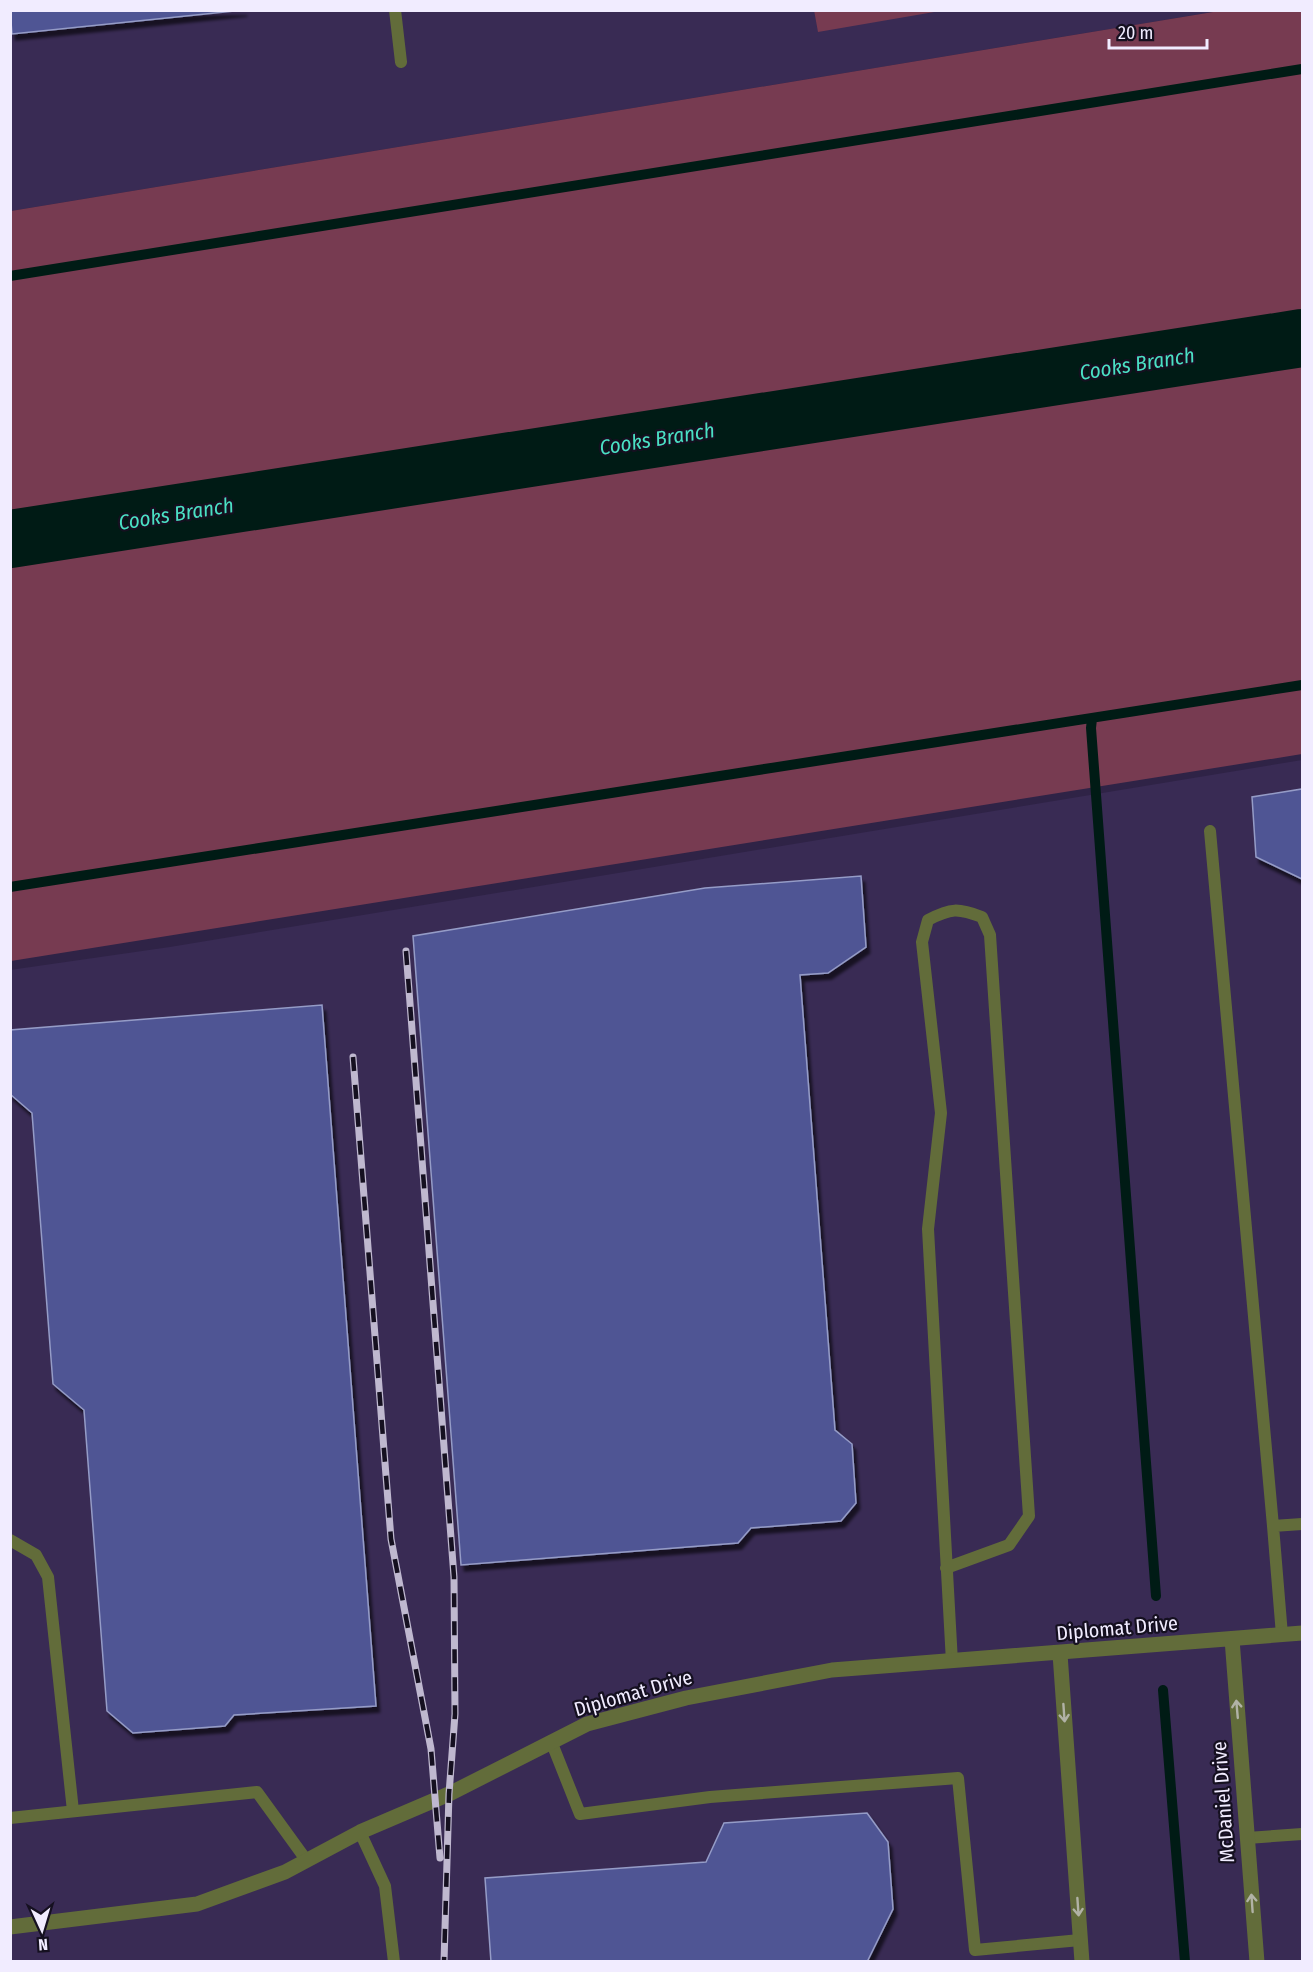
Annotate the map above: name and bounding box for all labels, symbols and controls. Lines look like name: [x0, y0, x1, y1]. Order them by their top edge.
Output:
scale bar: [1109, 12, 1206, 50]
text: 20 m: [1118, 22, 1153, 44]
water label: Cooks Branch: [1078, 342, 1196, 386]
water label: Cooks Branch: [598, 417, 716, 461]
water label: Cooks Branch: [117, 492, 235, 536]
street label: Diplomat Drive: [1055, 1611, 1179, 1645]
street label: Diplomat Drive: [571, 1665, 695, 1721]
one-way arrow: [1231, 1699, 1242, 1719]
one-way arrow: [1059, 1702, 1070, 1722]
street label: McDaniel Drive: [1207, 1740, 1239, 1864]
one-way arrow: [1247, 1894, 1258, 1914]
one-way arrow: [1073, 1897, 1084, 1917]
north arrow: [12, 1900, 72, 1960]
text: N: [38, 1935, 48, 1954]

